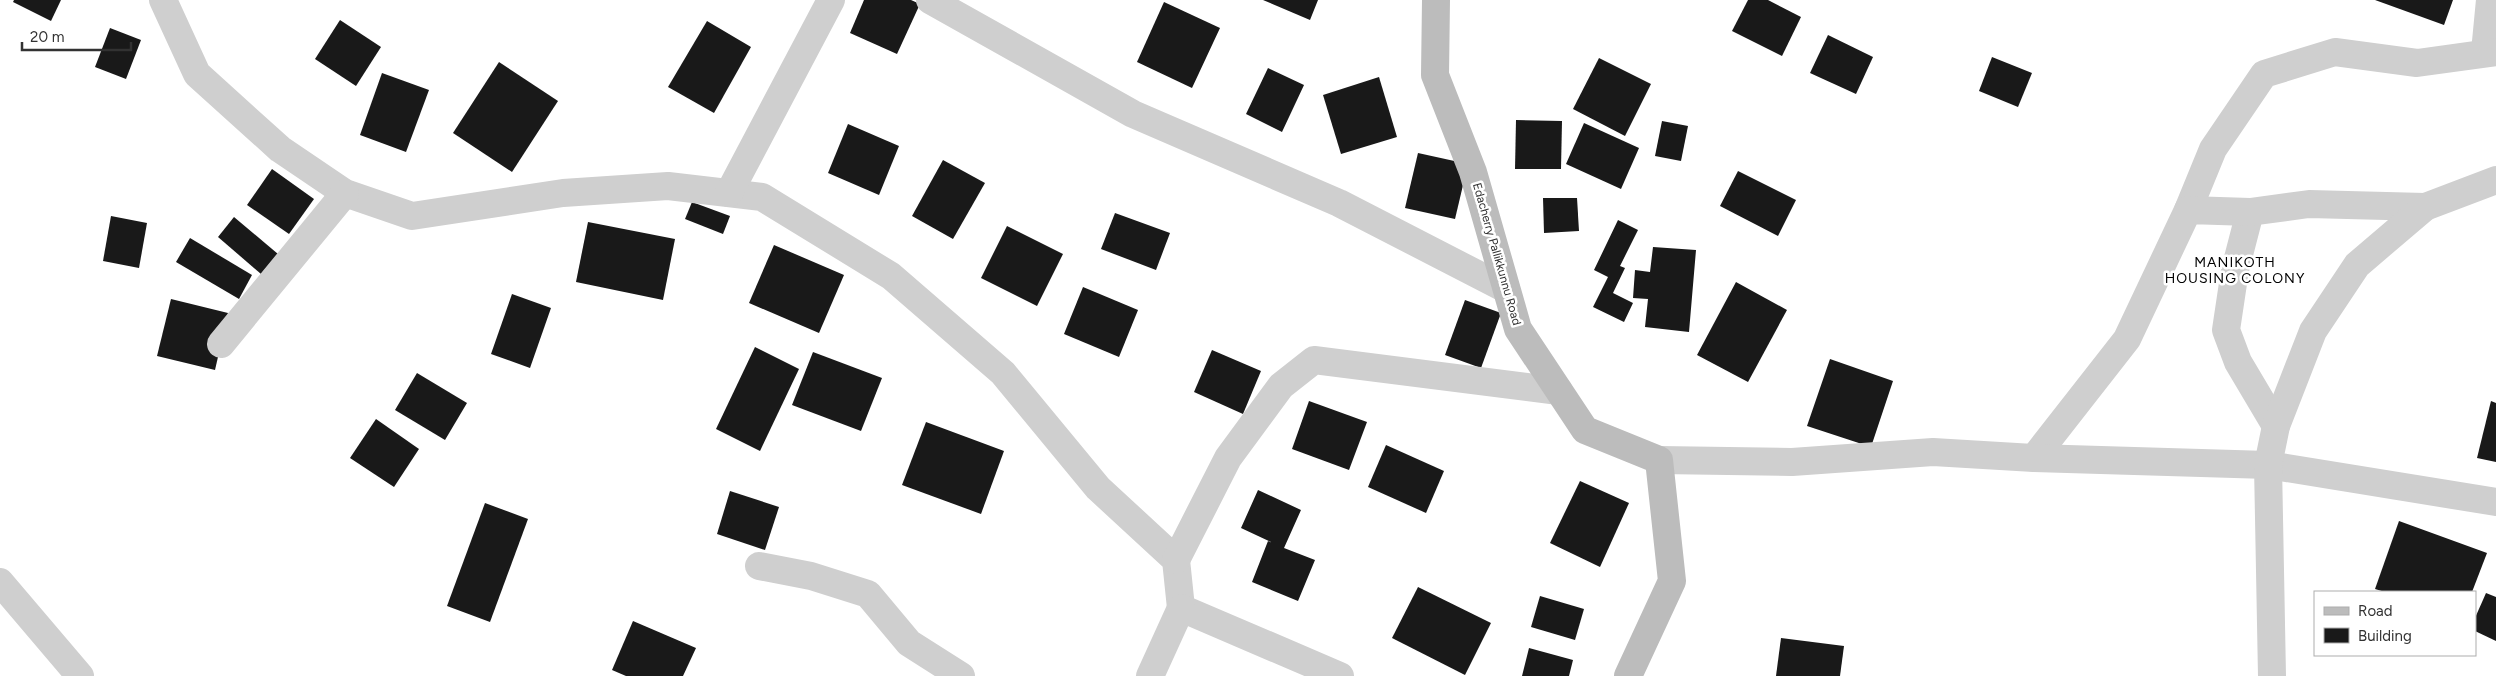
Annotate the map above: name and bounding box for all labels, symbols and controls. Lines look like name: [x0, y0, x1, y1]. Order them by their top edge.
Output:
scale bar: [22, 20, 131, 52]
text: 20 m: [30, 28, 64, 46]
street label: Edacherry Pallikkunnu Road: [1470, 181, 1524, 327]
district label: MANIKOTH HOUSING COLONY: [2165, 254, 2305, 287]
legend: [2314, 591, 2476, 656]
text: Road: [2358, 602, 2393, 620]
text: Building: [2358, 627, 2412, 645]

